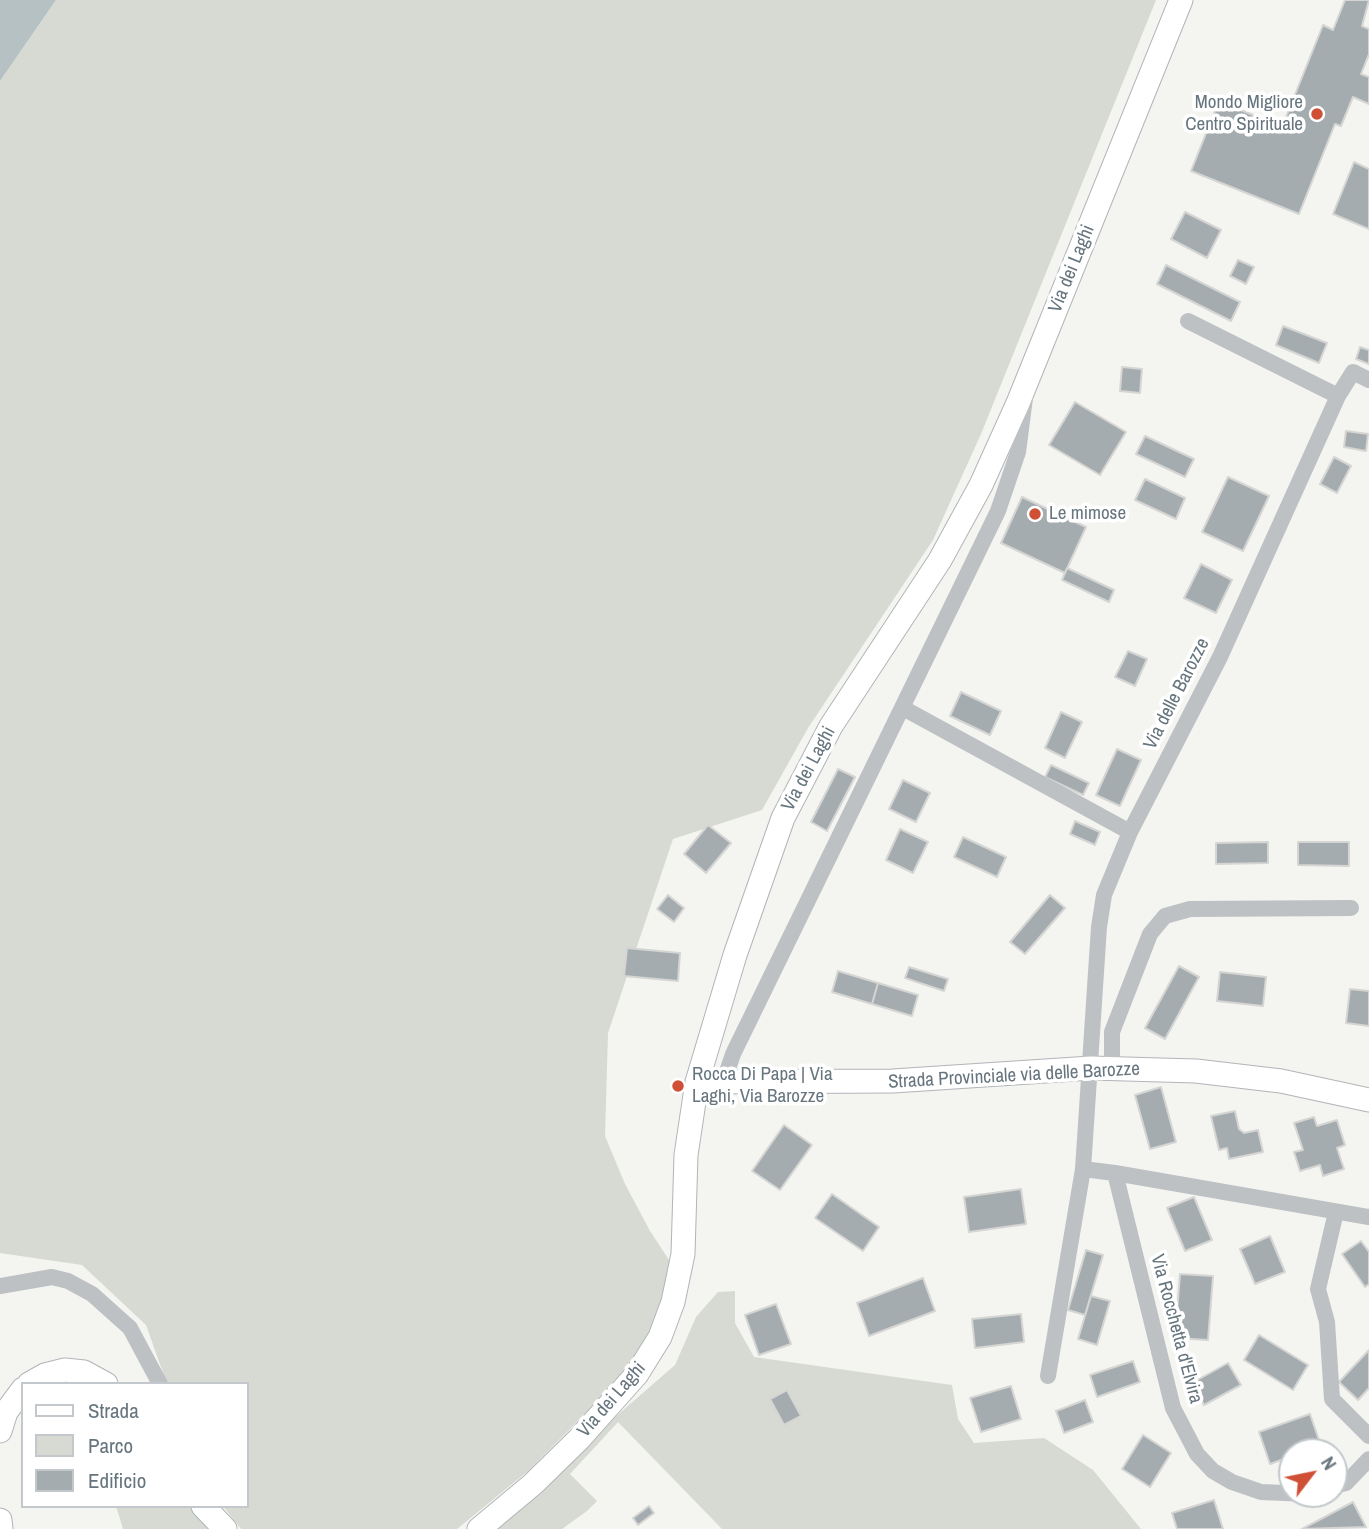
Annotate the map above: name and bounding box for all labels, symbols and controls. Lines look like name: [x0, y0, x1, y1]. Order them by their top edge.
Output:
place label: Mondo Migliore Centro Spirituale: [1185, 92, 1303, 136]
marker: Mondo Migliore Centro Spirituale: [1309, 106, 1325, 122]
street label: Via dei Laghi: [1044, 222, 1100, 316]
place label: Le mimose: [1049, 503, 1126, 525]
marker: Le mimose: [1027, 506, 1043, 522]
street label: Via delle Barozze: [1139, 635, 1215, 753]
street label: Via dei Laghi: [777, 723, 841, 815]
street label: Strada Provinciale via delle Barozze: [888, 1058, 1140, 1094]
place label: Rocca Di Papa | Via Laghi, Via Barozze: [692, 1064, 833, 1108]
marker: Rocca Di Papa | Via Laghi, Via Barozze: [670, 1078, 686, 1094]
street label: Via Rocchetta d'Elvira: [1145, 1252, 1207, 1406]
street label: Via dei Laghi: [573, 1358, 651, 1442]
legend: [21, 1382, 248, 1508]
text: Strada: [88, 1396, 139, 1425]
text: Parco: [88, 1431, 133, 1460]
north arrow: [1278, 1438, 1348, 1508]
text: N: [1315, 1451, 1343, 1475]
text: Edificio: [88, 1466, 146, 1495]

